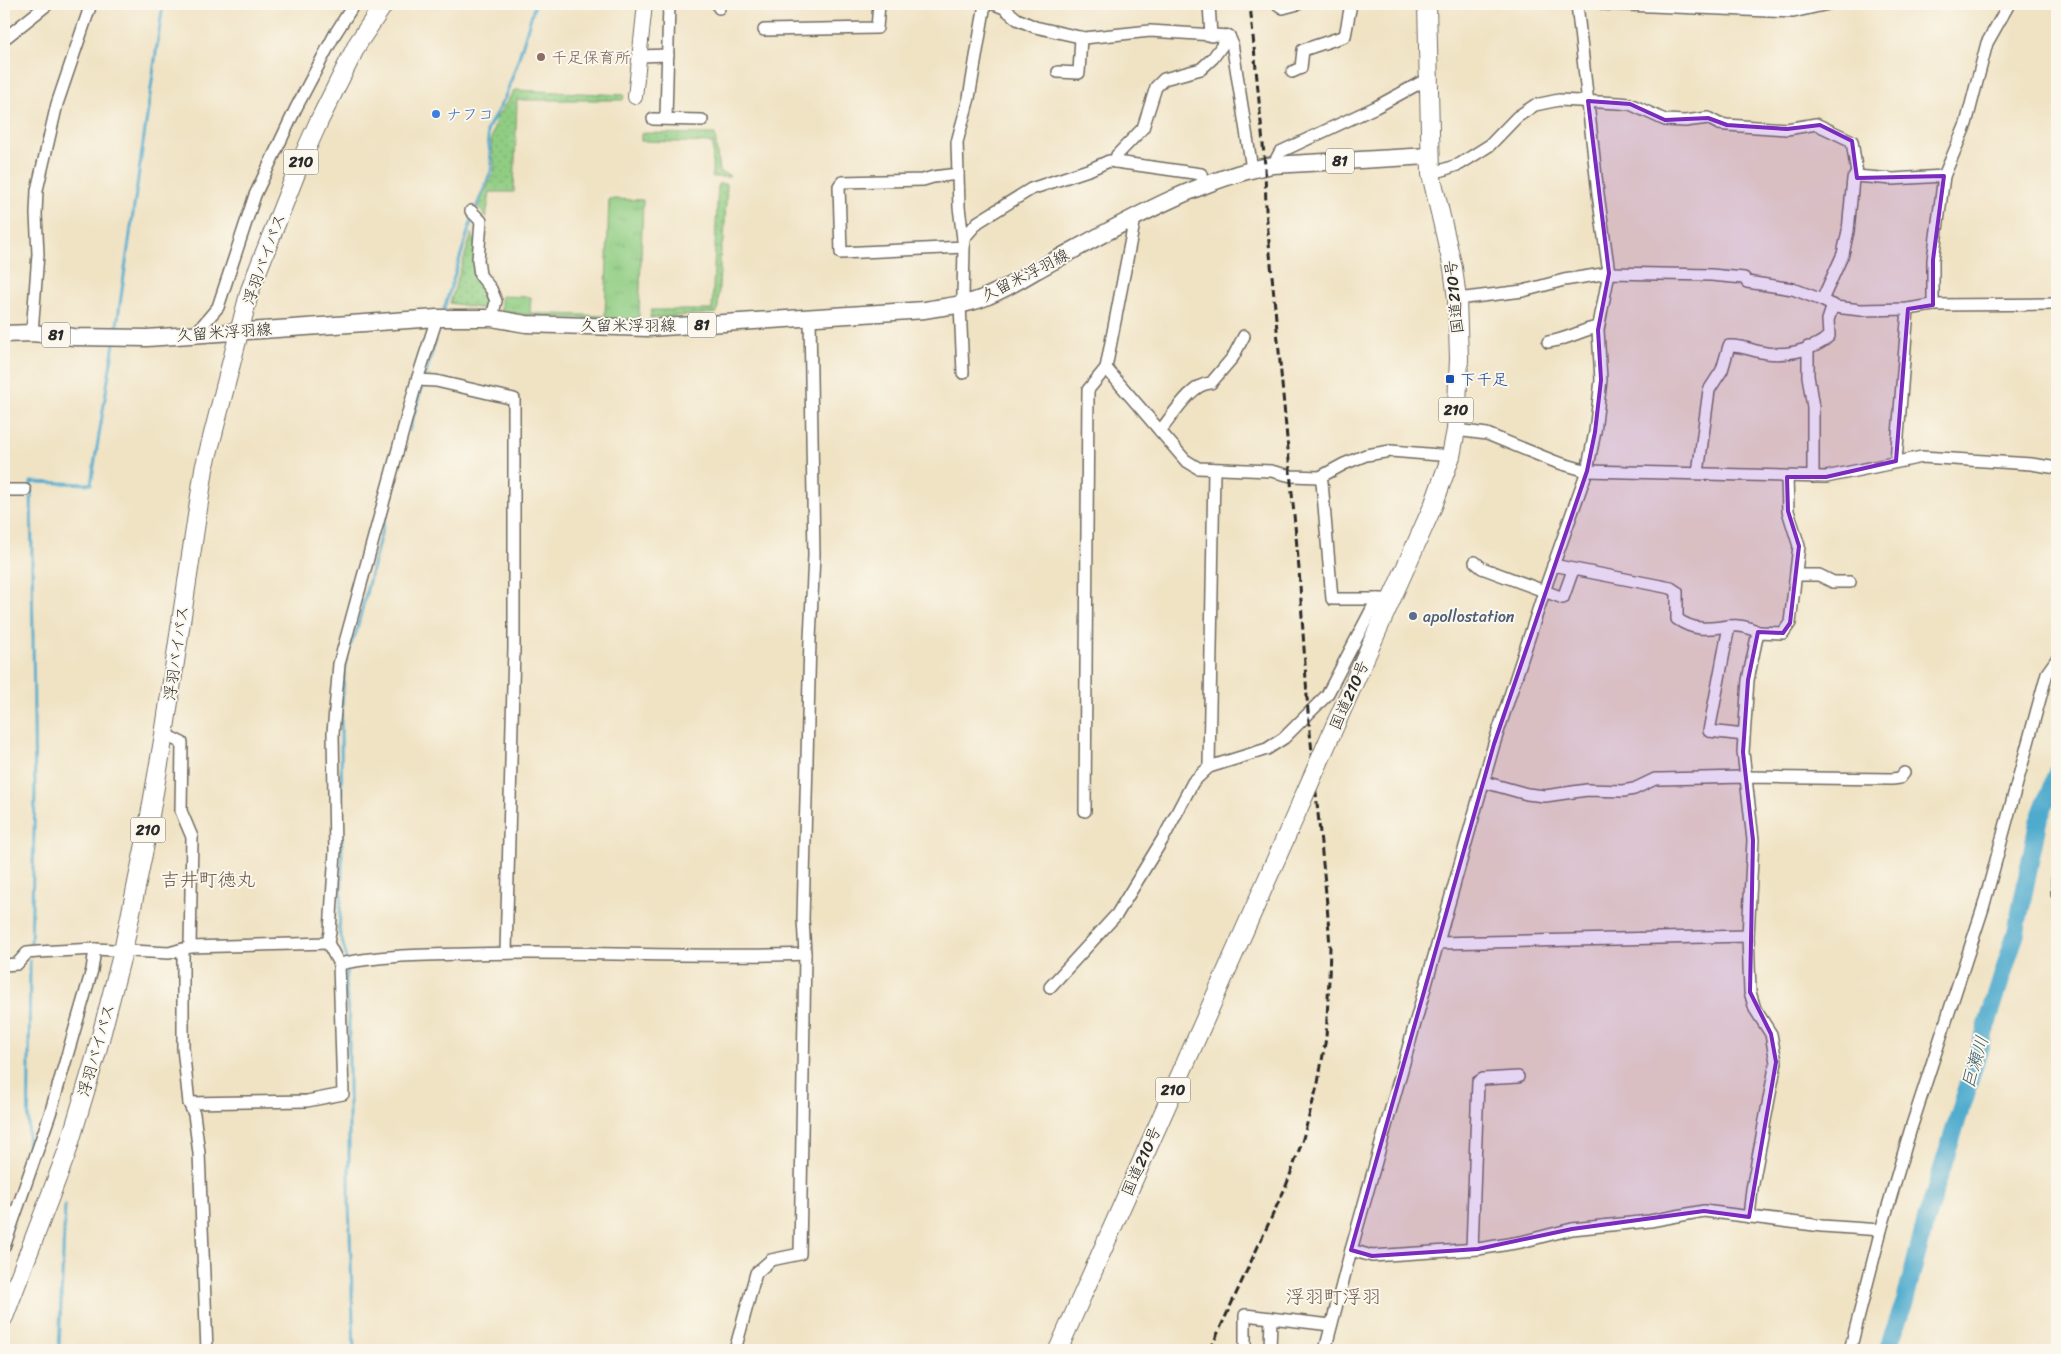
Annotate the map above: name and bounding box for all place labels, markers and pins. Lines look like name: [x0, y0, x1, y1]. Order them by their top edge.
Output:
place label: 千足保育所: [551, 43, 631, 72]
marker: 千足保育所: [535, 51, 547, 63]
place label: ナフコ: [446, 100, 494, 129]
marker: ナフコ: [430, 108, 442, 120]
place label: 下千足: [1460, 365, 1508, 394]
marker: 下千足: [1444, 373, 1456, 385]
place label: apollostation: [1423, 602, 1515, 631]
marker: apollostation: [1407, 610, 1419, 622]

